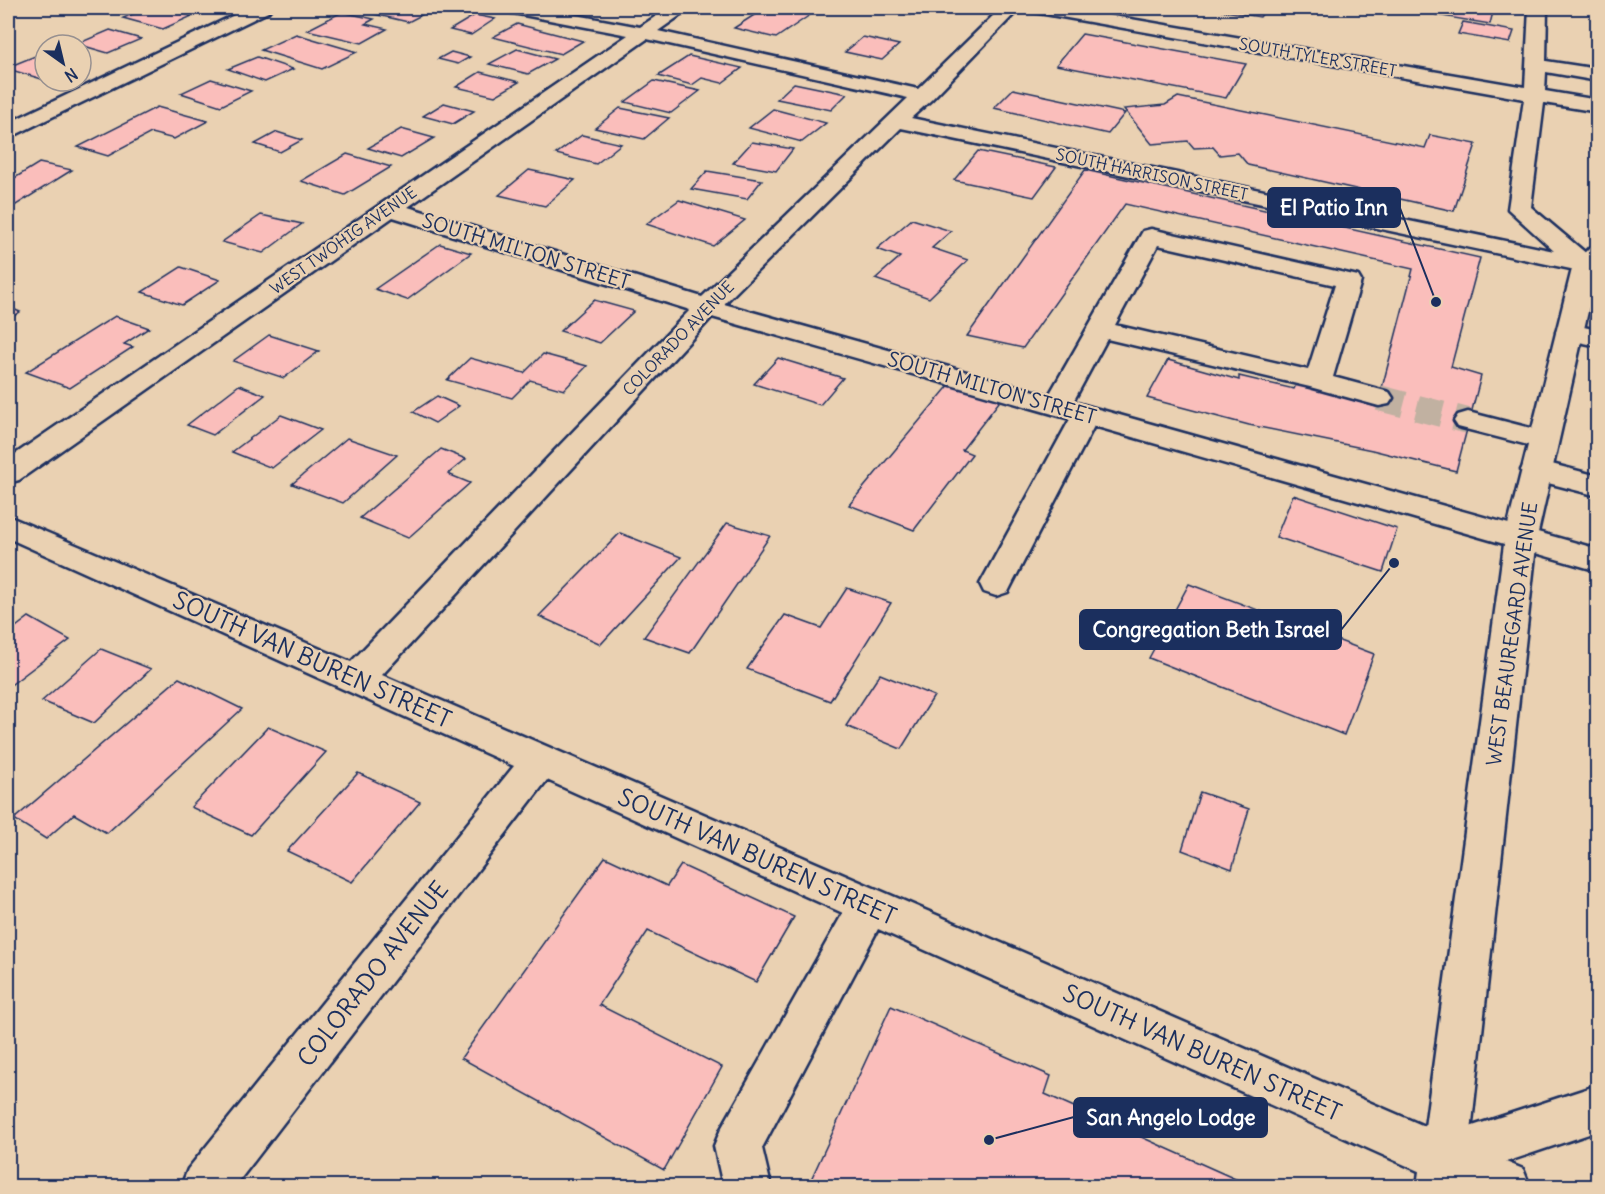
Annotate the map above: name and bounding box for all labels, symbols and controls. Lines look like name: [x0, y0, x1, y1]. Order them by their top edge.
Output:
north arrow: [33, 33, 93, 93]
street label: SOUTH TYLER STREET: [1238, 33, 1398, 81]
text: N: [61, 64, 82, 87]
street label: SOUTH HARRISON STREET: [1054, 144, 1250, 204]
street label: WEST TWOHIG AVENUE: [266, 182, 420, 298]
callout: El Patio Inn: [1268, 188, 1400, 227]
text: El Patio Inn: [1280, 194, 1388, 221]
street label: SOUTH MILTON STREET: [419, 207, 633, 294]
street label: COLORADO AVENUE: [618, 277, 738, 399]
street label: SOUTH MILTON STREET: [885, 346, 1099, 429]
street label: WEST BEAUREGARD AVENUE: [1481, 500, 1542, 768]
street label: SOUTH VAN BUREN STREET: [169, 584, 456, 734]
callout: Congregation Beth Israel: [1080, 610, 1341, 649]
text: Congregation Beth Israel: [1092, 616, 1330, 643]
street label: SOUTH VAN BUREN STREET: [614, 781, 901, 931]
street label: COLORADO AVENUE: [290, 875, 454, 1072]
street label: SOUTH VAN BUREN STREET: [1059, 977, 1346, 1127]
callout: San Angelo Lodge: [1074, 1098, 1267, 1137]
text: San Angelo Lodge: [1086, 1104, 1256, 1131]

